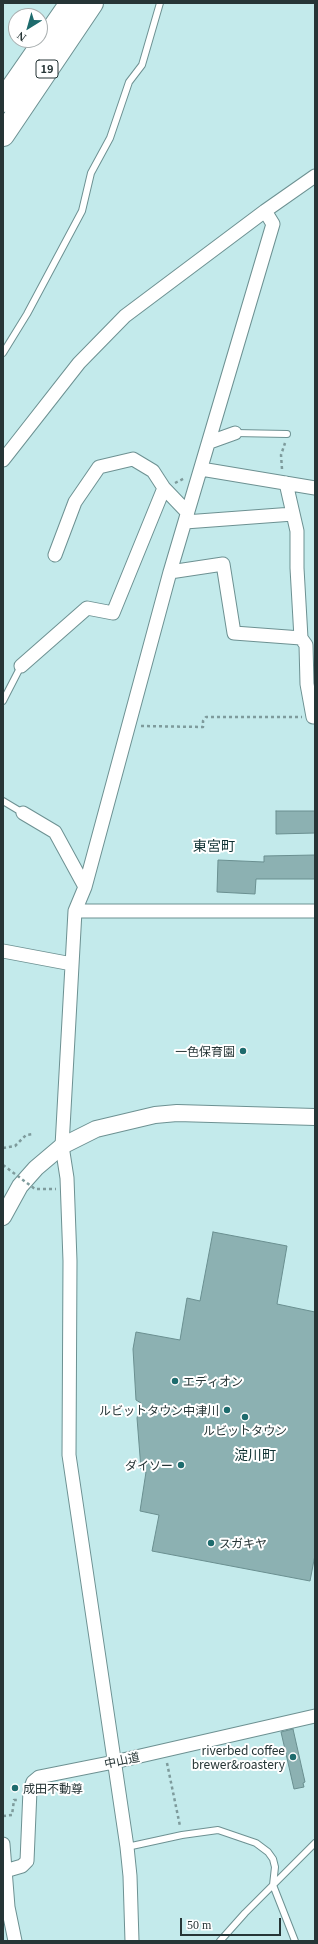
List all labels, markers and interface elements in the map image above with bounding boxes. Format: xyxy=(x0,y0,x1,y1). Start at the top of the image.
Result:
north arrow xyxy=(8,8,48,48)
text: N xyxy=(15,30,28,44)
road number: 19 xyxy=(36,60,58,78)
district label: 東宮町 xyxy=(193,838,235,854)
place label: 一色保育園 xyxy=(175,1044,235,1058)
marker: 一色保育園 xyxy=(238,1046,248,1056)
place label: エディオン xyxy=(183,1374,243,1388)
marker: エディオン xyxy=(170,1376,180,1386)
place label: ルビットタウン中津川 xyxy=(99,1403,219,1417)
marker: ルビットタウン中津川 xyxy=(222,1405,232,1415)
marker: ルビットタウン xyxy=(240,1412,250,1422)
place label: ルビットタウン xyxy=(203,1423,287,1437)
district label: 淀川町 xyxy=(234,1447,276,1463)
place label: ダイソー xyxy=(125,1458,173,1472)
marker: ダイソー xyxy=(176,1460,186,1470)
place label: スガキヤ xyxy=(219,1536,267,1550)
marker: スガキヤ xyxy=(206,1538,216,1548)
place label: riverbed coffee brewer&roastery xyxy=(192,1743,285,1771)
street label: 中山道 xyxy=(103,1749,141,1771)
marker: riverbed coffee brewer&roastery xyxy=(288,1752,298,1762)
place label: 成田不動尊 xyxy=(23,1781,83,1795)
marker: 成田不動尊 xyxy=(10,1783,20,1793)
scale bar xyxy=(182,1910,283,1936)
text: 50 m xyxy=(187,1918,211,1932)

